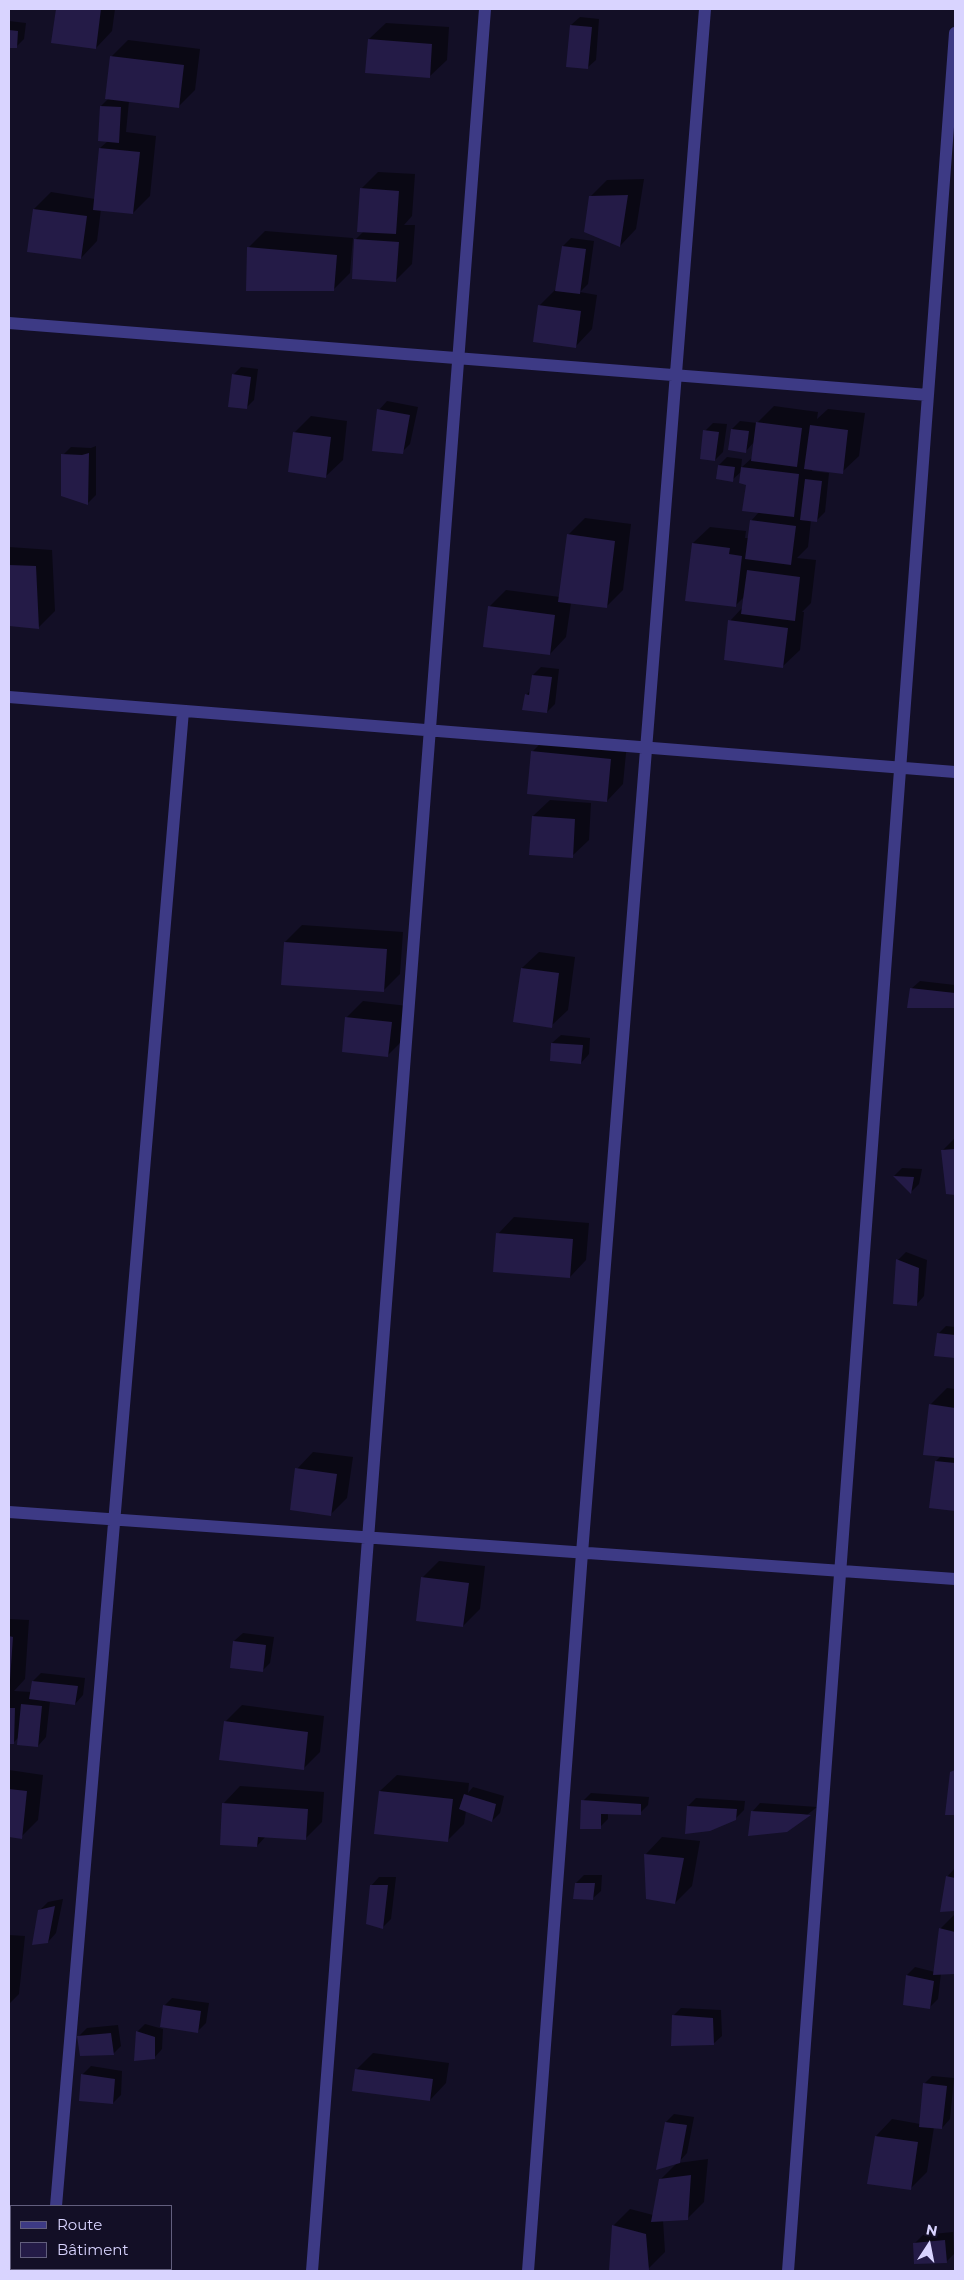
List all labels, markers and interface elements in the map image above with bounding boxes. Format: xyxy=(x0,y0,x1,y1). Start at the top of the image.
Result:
legend xyxy=(10,2205,172,2270)
text: Route xyxy=(57,2215,102,2234)
north arrow xyxy=(904,2220,954,2270)
text: N xyxy=(925,2220,939,2240)
text: Bâtiment xyxy=(57,2240,129,2259)

